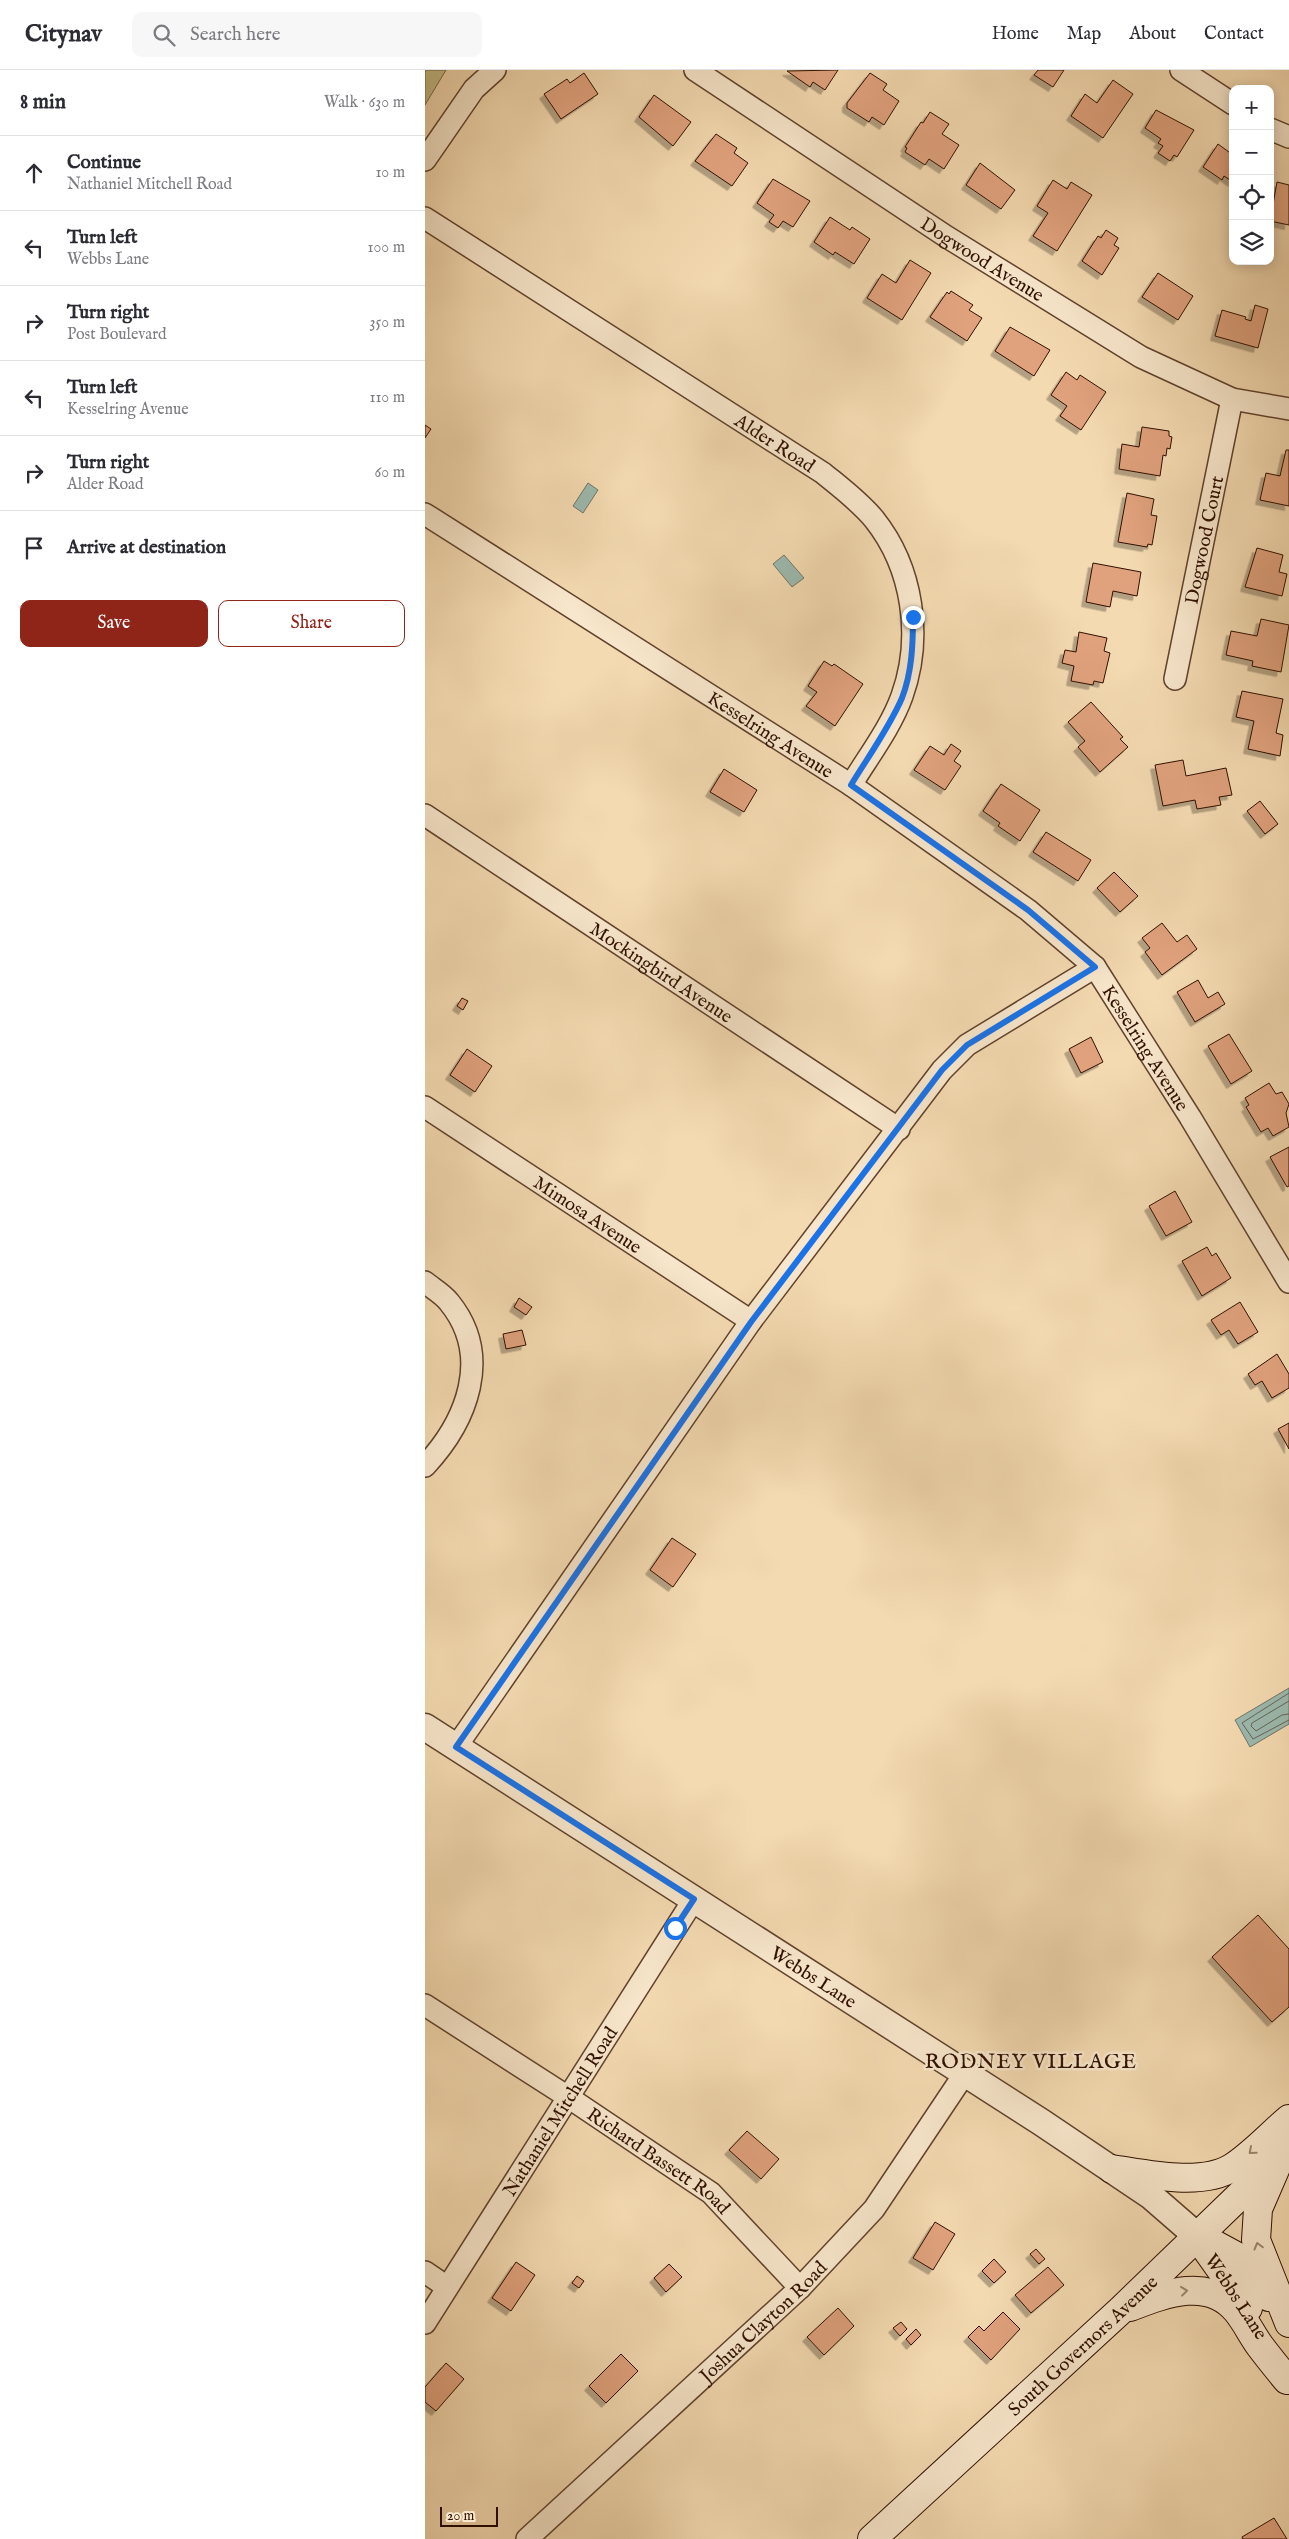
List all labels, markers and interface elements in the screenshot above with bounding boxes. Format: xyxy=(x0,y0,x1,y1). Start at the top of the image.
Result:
search box xyxy=(132,12,482,57)
text: Citynav xyxy=(25,19,102,50)
icon: search xyxy=(150,21,178,49)
text: Search here xyxy=(190,23,281,47)
text: Home xyxy=(992,23,1039,46)
text: Map xyxy=(1067,23,1101,46)
text: About xyxy=(1129,23,1176,46)
text: Contact xyxy=(1204,23,1264,46)
map controls xyxy=(1229,85,1274,265)
button: + xyxy=(1229,85,1274,130)
text: 8 min xyxy=(20,89,66,116)
text: Walk · 630 m xyxy=(324,93,405,113)
button: − xyxy=(1229,130,1274,175)
text: Continue xyxy=(67,151,141,175)
icon: ahead xyxy=(20,159,48,187)
text: 10 m xyxy=(375,163,405,183)
text: Nathaniel Mitchell Road xyxy=(67,175,232,195)
button: locate xyxy=(1229,175,1274,220)
street label: Dogwood Avenue xyxy=(915,213,1048,308)
button: layers xyxy=(1229,220,1274,265)
text: Turn left xyxy=(67,226,138,250)
icon: left xyxy=(20,234,48,262)
text: 100 m xyxy=(368,238,405,258)
text: Webbs Lane xyxy=(67,250,149,270)
text: Turn right xyxy=(67,301,149,325)
icon: right xyxy=(20,309,48,337)
text: 350 m xyxy=(370,313,405,333)
text: Post Boulevard xyxy=(67,325,167,345)
text: Turn left xyxy=(67,376,138,400)
icon: left xyxy=(20,384,48,412)
text: 110 m xyxy=(369,388,405,408)
text: Kesselring Avenue xyxy=(67,400,189,420)
street label: Alder Road xyxy=(729,409,820,479)
text: Turn right xyxy=(67,451,149,475)
icon: right xyxy=(20,459,48,487)
text: 60 m xyxy=(375,463,405,483)
street label: Dogwood Court xyxy=(1181,473,1230,607)
text: Alder Road xyxy=(67,475,144,495)
icon: arrive xyxy=(20,534,48,562)
text: Arrive at destination xyxy=(67,536,226,560)
button: Save xyxy=(20,600,208,647)
button: Share xyxy=(218,600,405,647)
route end xyxy=(902,606,925,629)
street label: Kesselring Avenue xyxy=(702,687,838,785)
street label: Mockingbird Avenue xyxy=(585,918,737,1030)
street label: Kesselring Avenue xyxy=(1096,981,1193,1116)
street label: Mimosa Avenue xyxy=(528,1171,646,1260)
route start xyxy=(664,1917,687,1940)
street label: Webbs Lane xyxy=(765,1942,861,2015)
street label: Nathaniel Mitchell Road xyxy=(498,2022,624,2201)
district label: RODNEY VILLAGE xyxy=(925,2049,1137,2076)
street label: Richard Bassett Road xyxy=(582,2103,735,2221)
one-way arrow xyxy=(1249,2145,1258,2154)
one-way arrow xyxy=(1254,2242,1264,2250)
street label: Webbs Lane xyxy=(1199,2250,1272,2345)
street label: Joshua Clayton Road xyxy=(694,2256,834,2390)
street label: South Governors Avenue xyxy=(1004,2271,1164,2422)
one-way arrow xyxy=(1181,2286,1189,2297)
scale bar xyxy=(440,2504,497,2527)
text: 20 m xyxy=(447,2507,474,2525)

